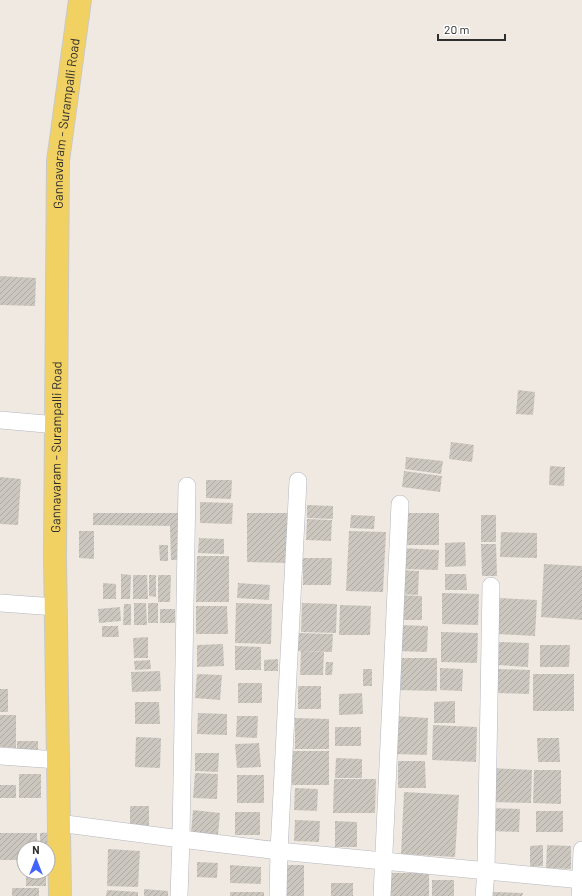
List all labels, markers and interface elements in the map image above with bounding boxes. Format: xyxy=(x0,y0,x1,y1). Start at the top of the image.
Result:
scale bar xyxy=(438,16,505,42)
text: 20 m xyxy=(444,22,470,36)
street label: Gannavaram - Surampalli Road xyxy=(50,37,83,209)
street label: Gannavaram - Surampalli Road xyxy=(47,361,64,533)
north arrow xyxy=(16,840,56,880)
text: N xyxy=(32,843,40,856)

